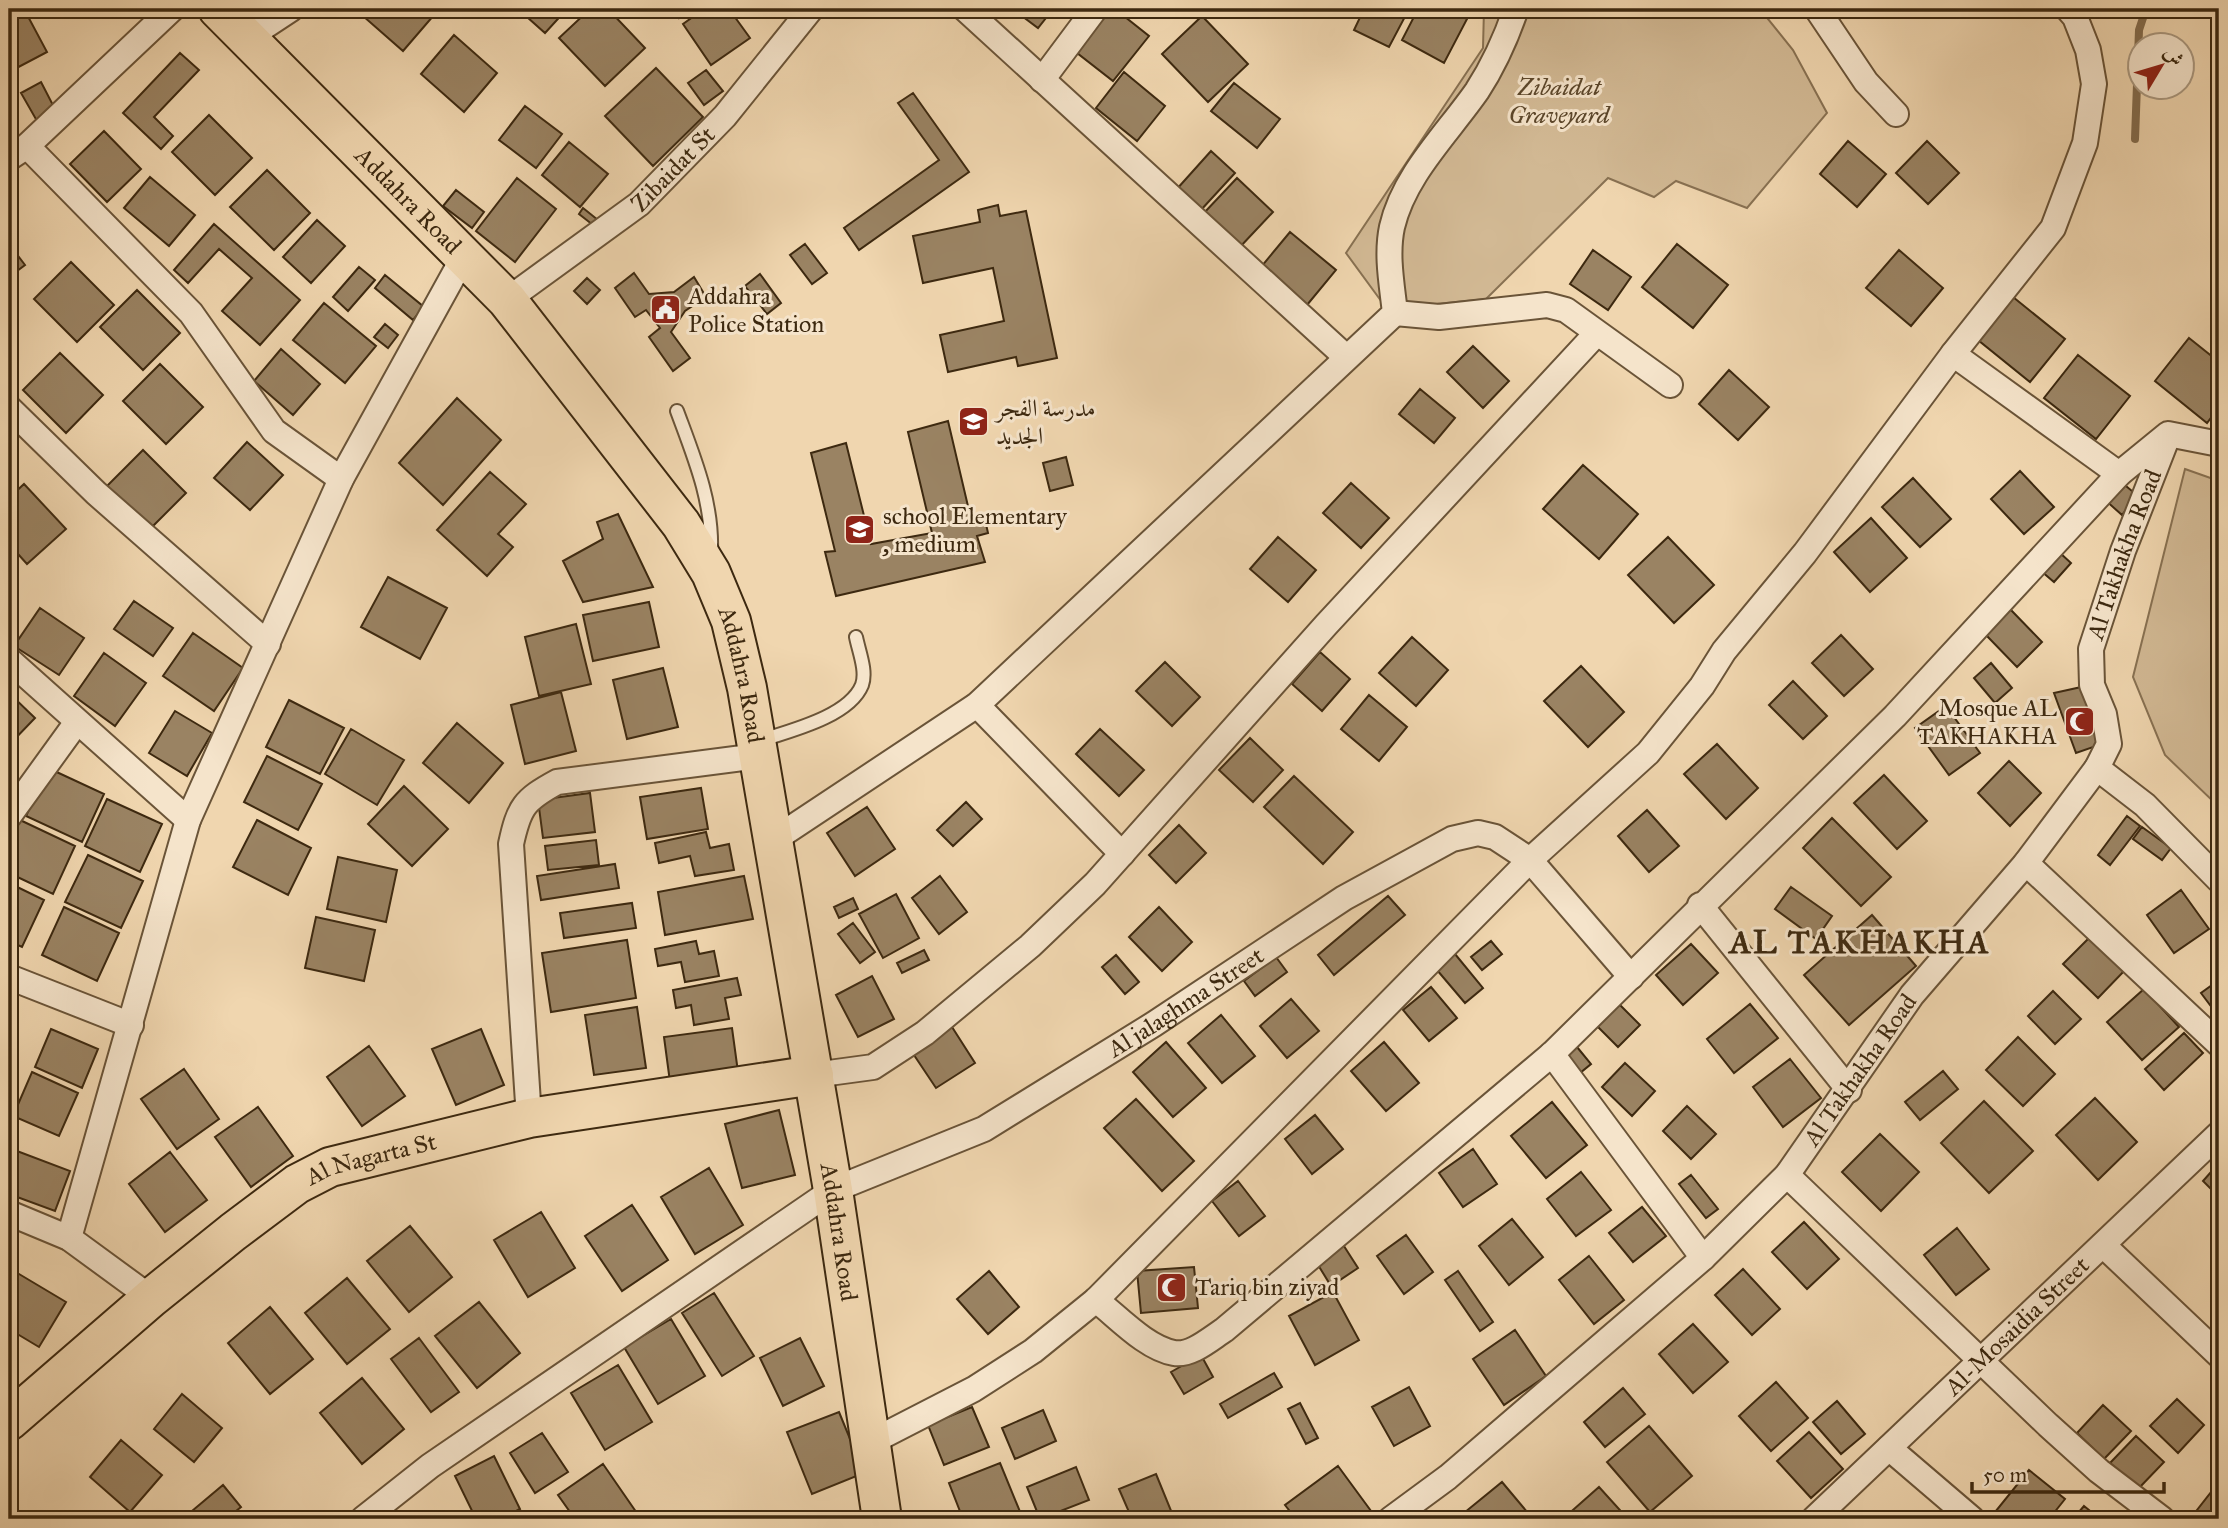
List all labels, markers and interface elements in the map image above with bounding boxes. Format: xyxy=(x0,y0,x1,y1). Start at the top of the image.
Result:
north arrow xyxy=(2126,32,2196,102)
text: ش xyxy=(2159,41,2189,70)
park label: Zibaidat Graveyard xyxy=(1508,72,1611,130)
street label: Zibaidat St xyxy=(625,120,722,218)
street label: Addahra Road xyxy=(348,140,468,260)
place label: Addahra Police Station xyxy=(687,281,824,339)
public building icon: Addahra Police Station xyxy=(648,293,682,327)
place label: مدرسة الفجر الجديد xyxy=(993,393,1095,451)
school or university icon: مدرسة الفجر الجديد xyxy=(956,405,990,439)
street label: Al Takhakha Road xyxy=(2080,465,2168,644)
place label: school Elementary , medium xyxy=(882,501,1067,559)
school or university icon: school Elementary , medium xyxy=(843,513,877,547)
street label: Addahra Road xyxy=(711,601,771,745)
place label: Mosque AL TAKHAKHA xyxy=(1917,693,2057,751)
mosque icon: Mosque AL TAKHAKHA xyxy=(2063,705,2097,739)
district label: AL TAKHAKHA xyxy=(1728,923,1990,962)
street label: Al jalaghma Street xyxy=(1101,940,1270,1064)
street label: Al Takhakha Road xyxy=(1796,988,1923,1153)
street label: Al Nagarta St xyxy=(300,1126,440,1192)
street label: Addahra Road xyxy=(813,1160,864,1303)
street label: Al-Mosaidia Street xyxy=(1938,1250,2096,1403)
mosque icon: Tariq bin ziyad xyxy=(1155,1270,1189,1304)
place label: Tariq bin ziyad xyxy=(1195,1272,1339,1302)
scale bar xyxy=(1972,1451,2165,1495)
text: 50 m xyxy=(1983,1462,2028,1488)

